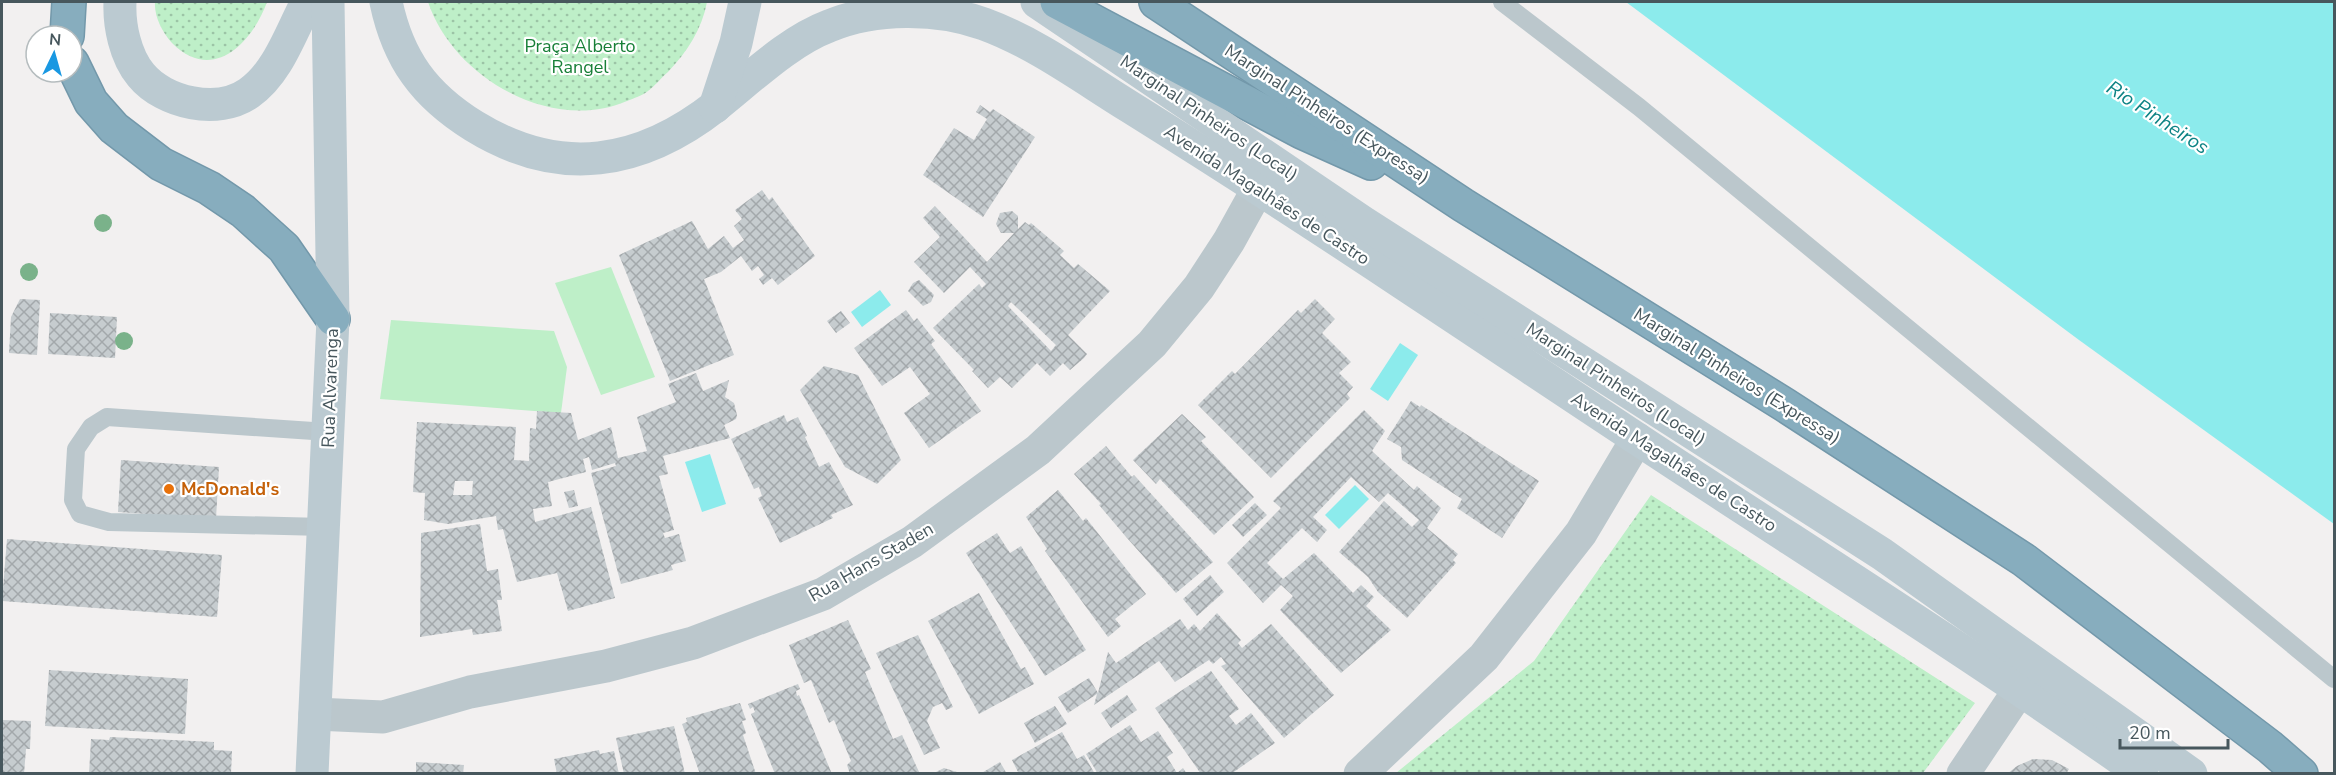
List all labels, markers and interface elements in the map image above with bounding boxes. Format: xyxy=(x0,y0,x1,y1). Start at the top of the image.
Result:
north arrow xyxy=(24,24,84,84)
text: N xyxy=(48,29,62,52)
park label: Praça Alberto Rangel xyxy=(524,34,636,79)
street label: Marginal Pinheiros (Expressa) xyxy=(1220,39,1434,189)
street label: Marginal Pinheiros (Local) xyxy=(1115,49,1303,187)
water label: Rio Pinheiros xyxy=(2101,74,2214,161)
street label: Avenida Magalhães de Castro xyxy=(1160,119,1374,271)
street label: Marginal Pinheiros (Expressa) xyxy=(1629,302,1845,450)
street label: Marginal Pinheiros (Local) xyxy=(1521,317,1711,451)
street label: Rua Alvarenga xyxy=(316,328,344,448)
street label: Avenida Magalhães de Castro xyxy=(1567,386,1781,538)
place label: McDonald's xyxy=(181,477,279,501)
marker: McDonald's xyxy=(162,482,176,496)
street label: Rua Hans Staden xyxy=(804,517,938,607)
scale bar xyxy=(2120,712,2228,750)
text: 20 m xyxy=(2129,721,2171,745)

